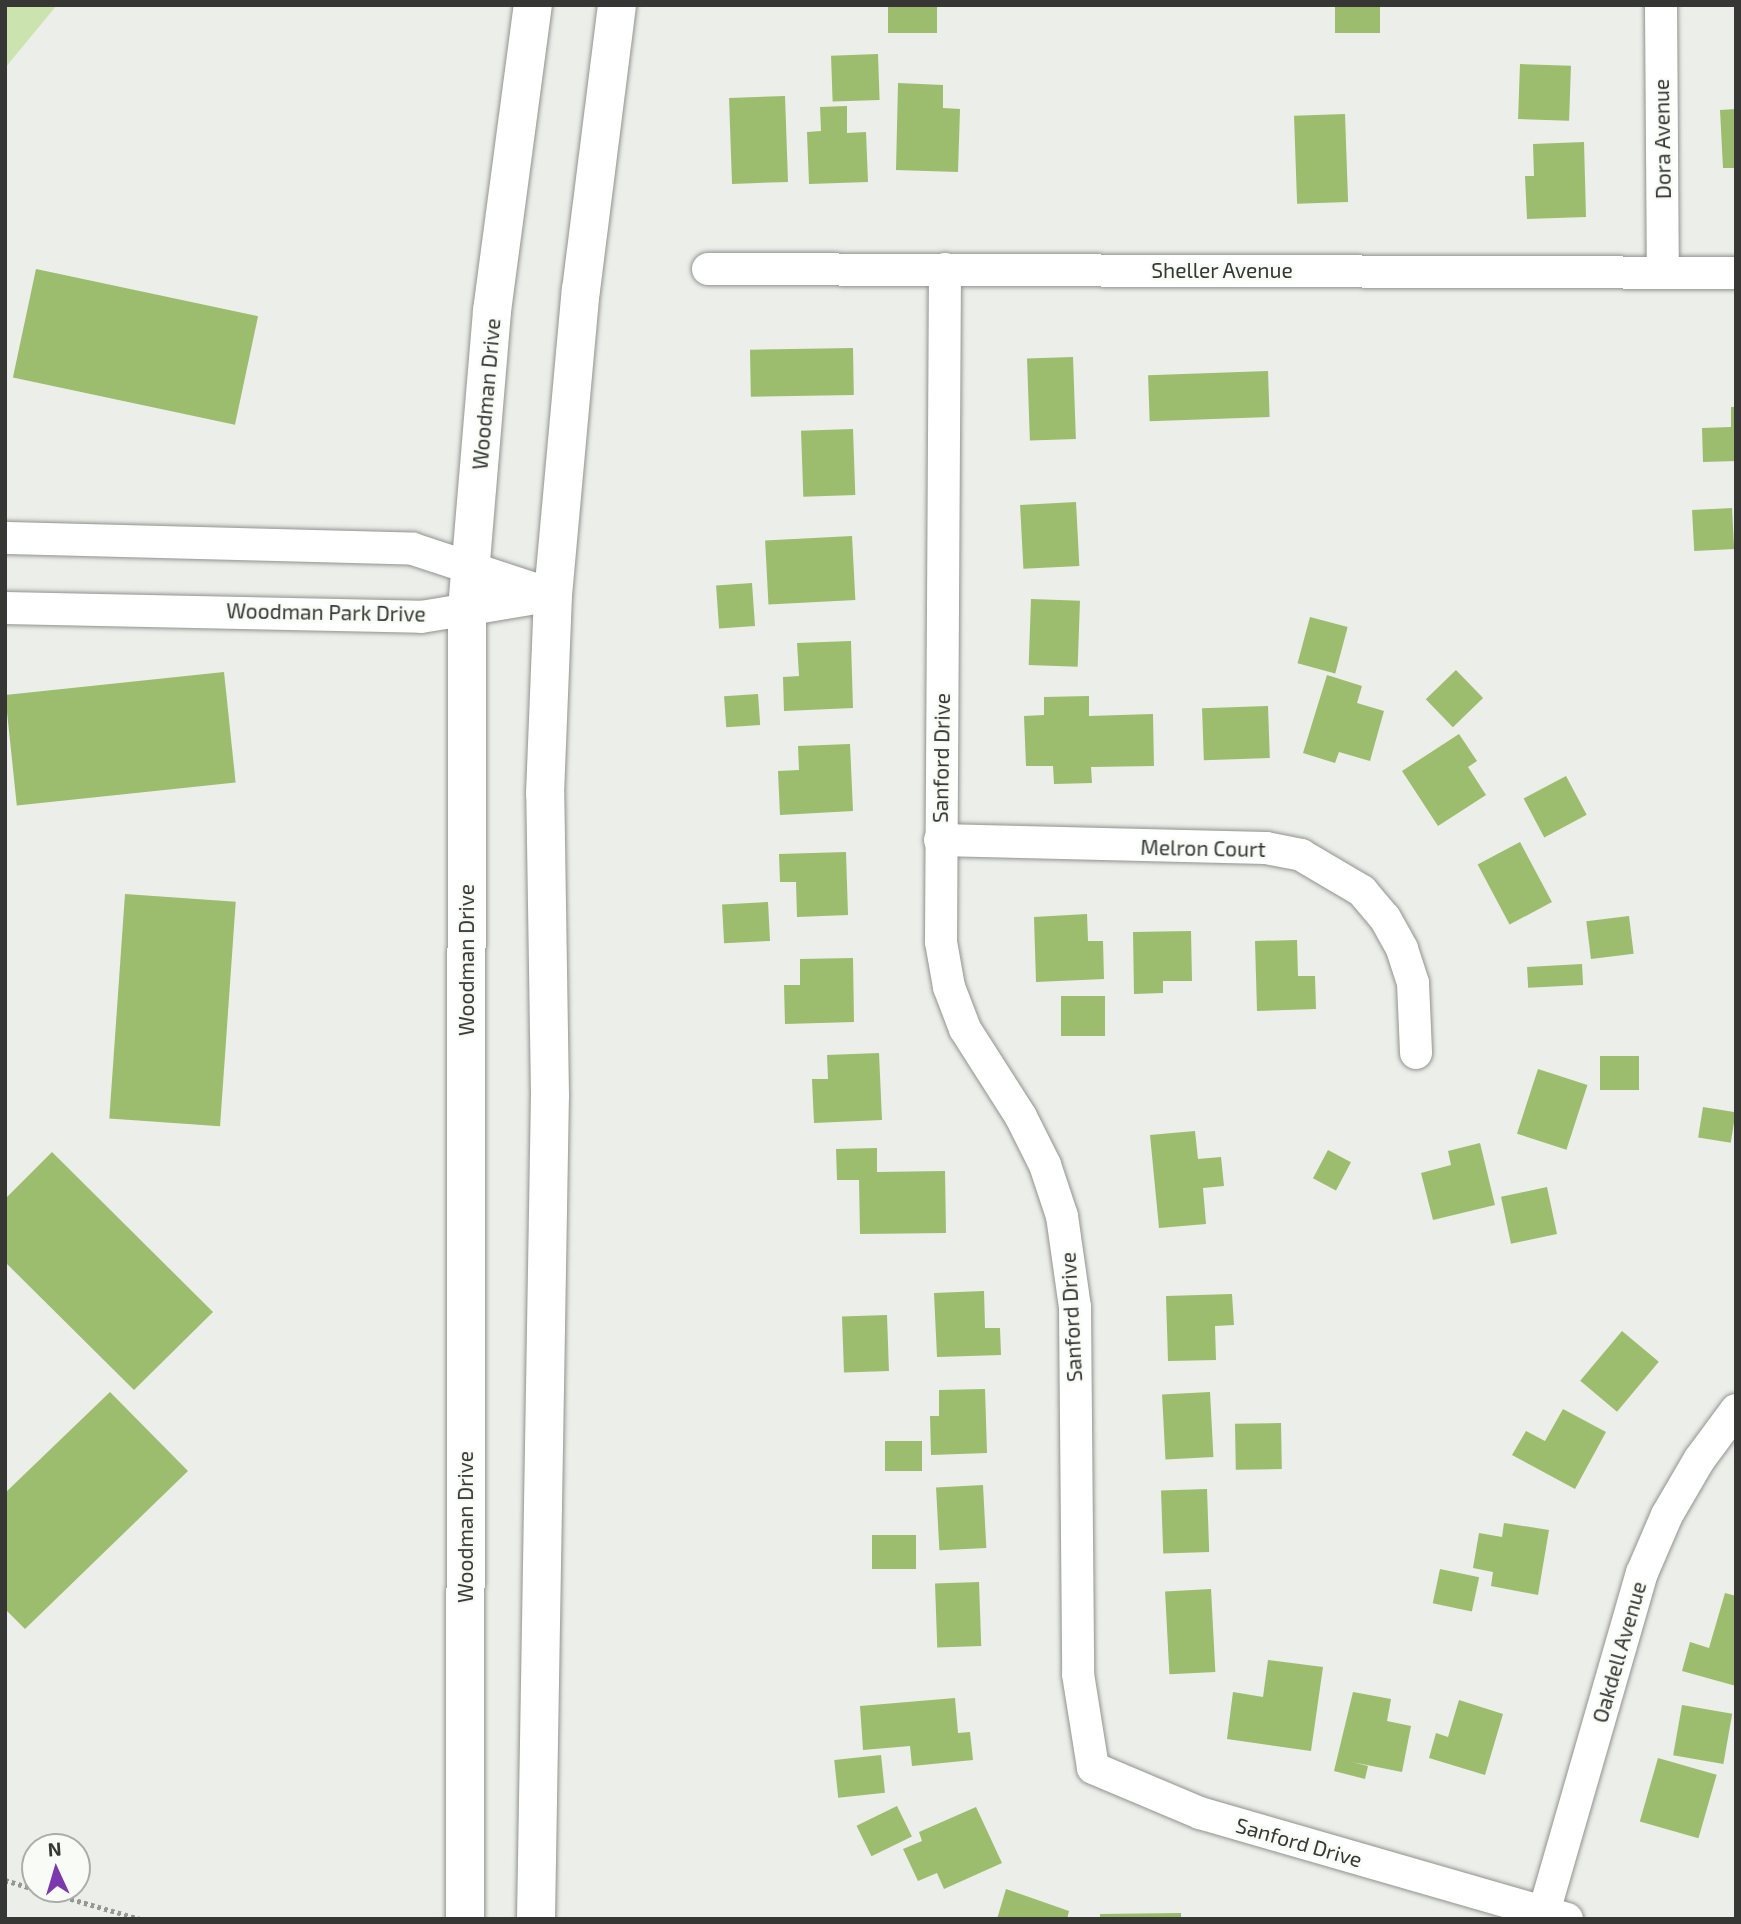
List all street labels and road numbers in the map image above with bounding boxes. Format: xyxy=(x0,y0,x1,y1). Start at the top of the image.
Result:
street label: Dora Avenue xyxy=(1648,78,1676,200)
street label: Sheller Avenue xyxy=(1151,257,1293,283)
street label: Woodman Drive xyxy=(467,317,505,471)
street label: Woodman Park Drive xyxy=(226,598,426,626)
street label: Sanford Drive xyxy=(927,693,955,823)
street label: Melron Court xyxy=(1140,834,1266,862)
street label: Woodman Drive xyxy=(453,884,479,1036)
street label: Sanford Drive xyxy=(1055,1251,1087,1383)
street label: Woodman Drive xyxy=(452,1451,478,1603)
street label: Oakdell Avenue xyxy=(1587,1578,1651,1726)
street label: Sanford Drive xyxy=(1233,1812,1365,1872)

